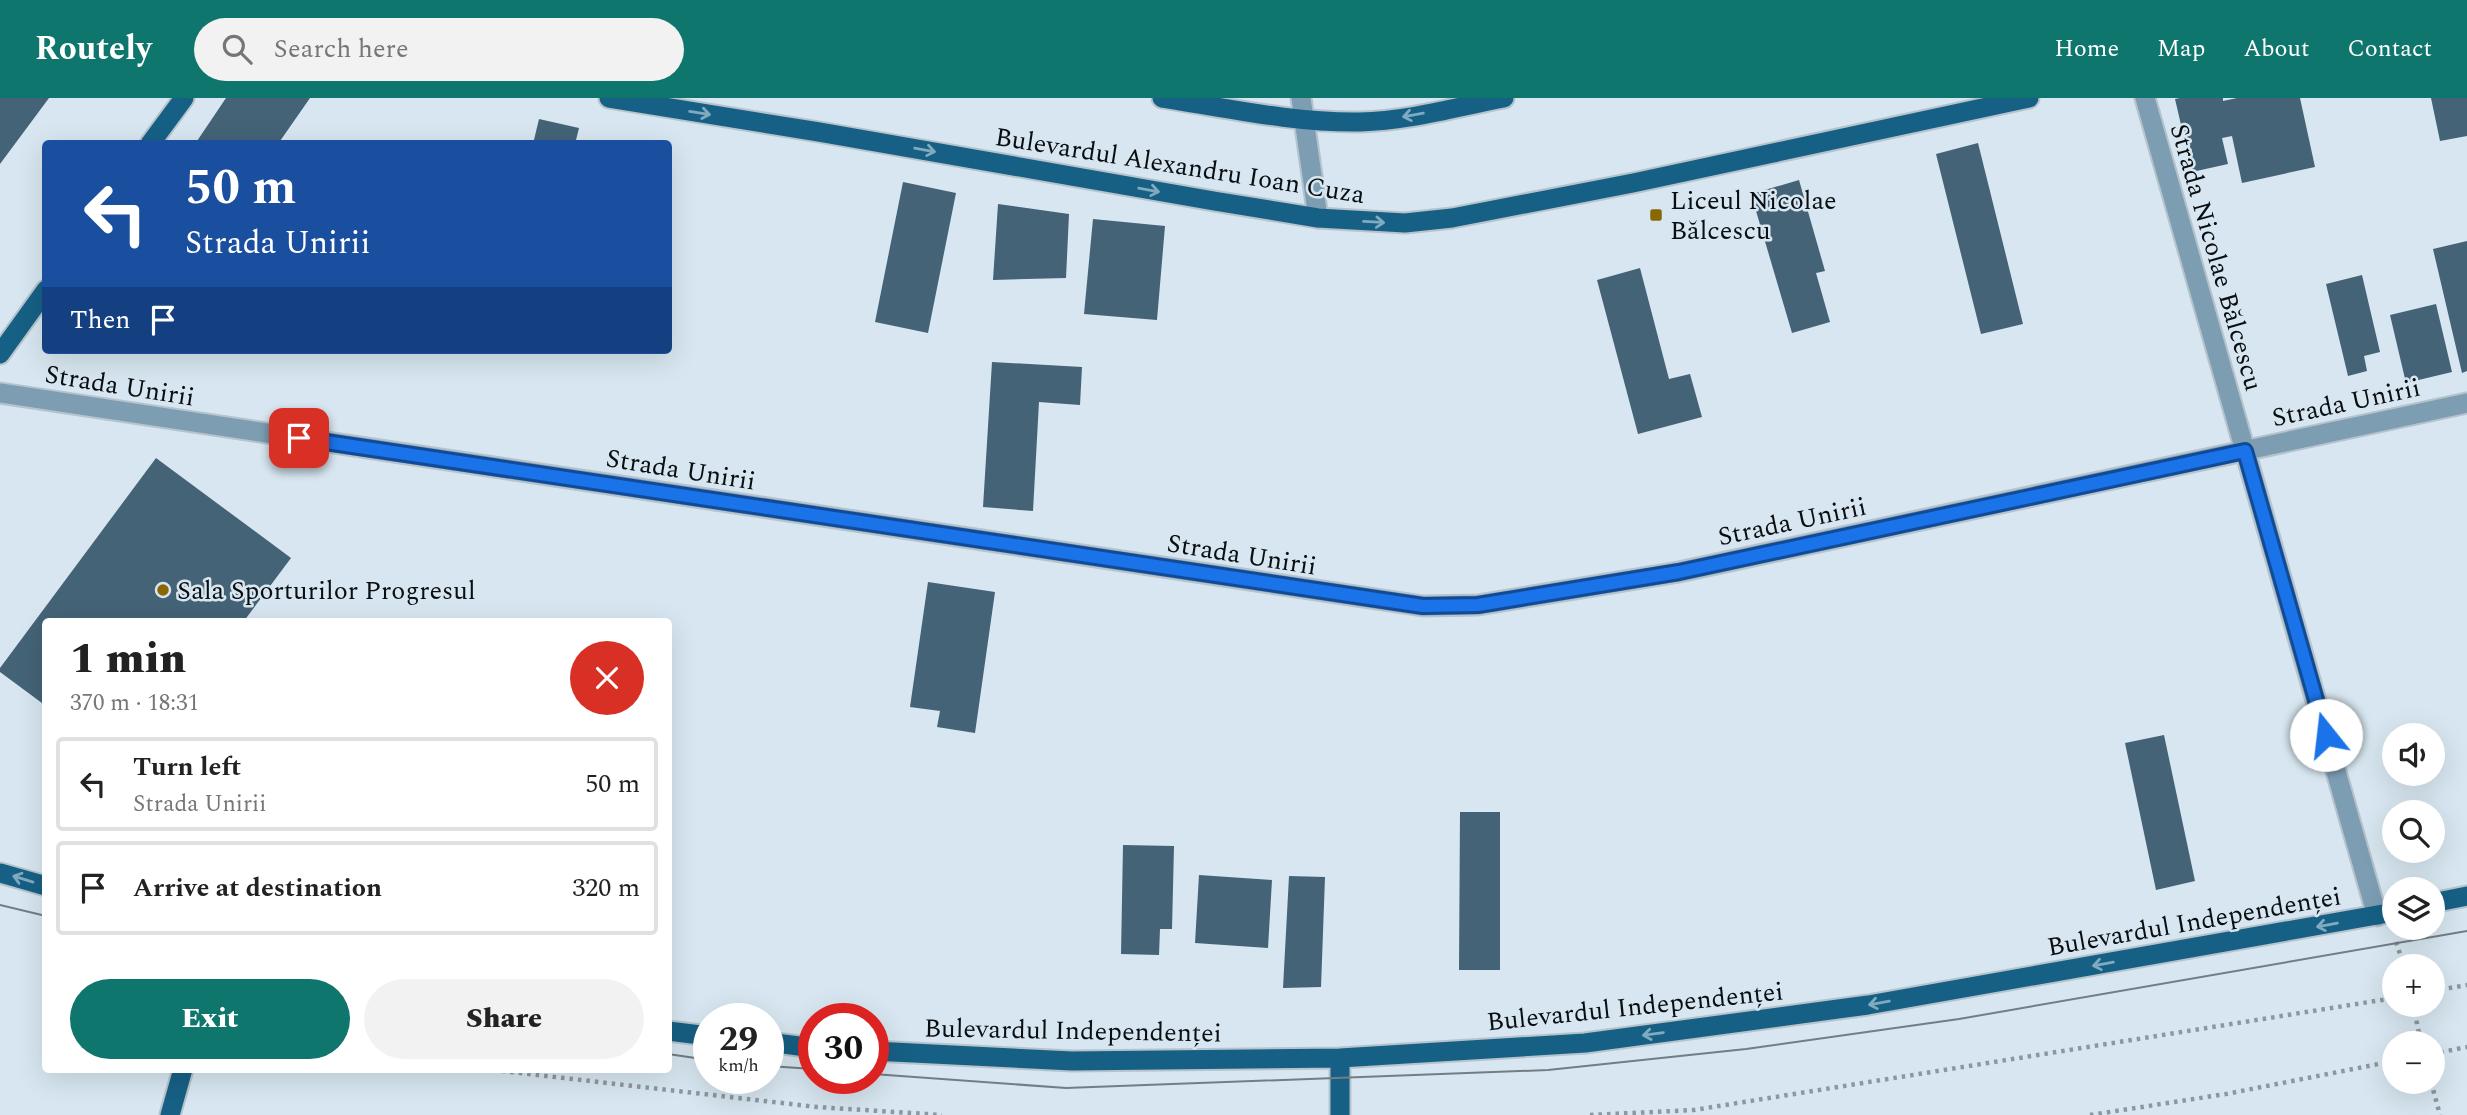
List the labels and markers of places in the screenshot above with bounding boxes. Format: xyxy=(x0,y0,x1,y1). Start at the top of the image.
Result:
place label: Liceul Nicolae Bălcescu xyxy=(1670,181,1837,251)
marker: Liceul Nicolae Bălcescu xyxy=(1648,207,1664,223)
pin xyxy=(269,408,329,468)
place label: Sala Sporturilor Progresul xyxy=(177,571,476,611)
marker: Sala Sporturilor Progresul xyxy=(155,582,171,598)

